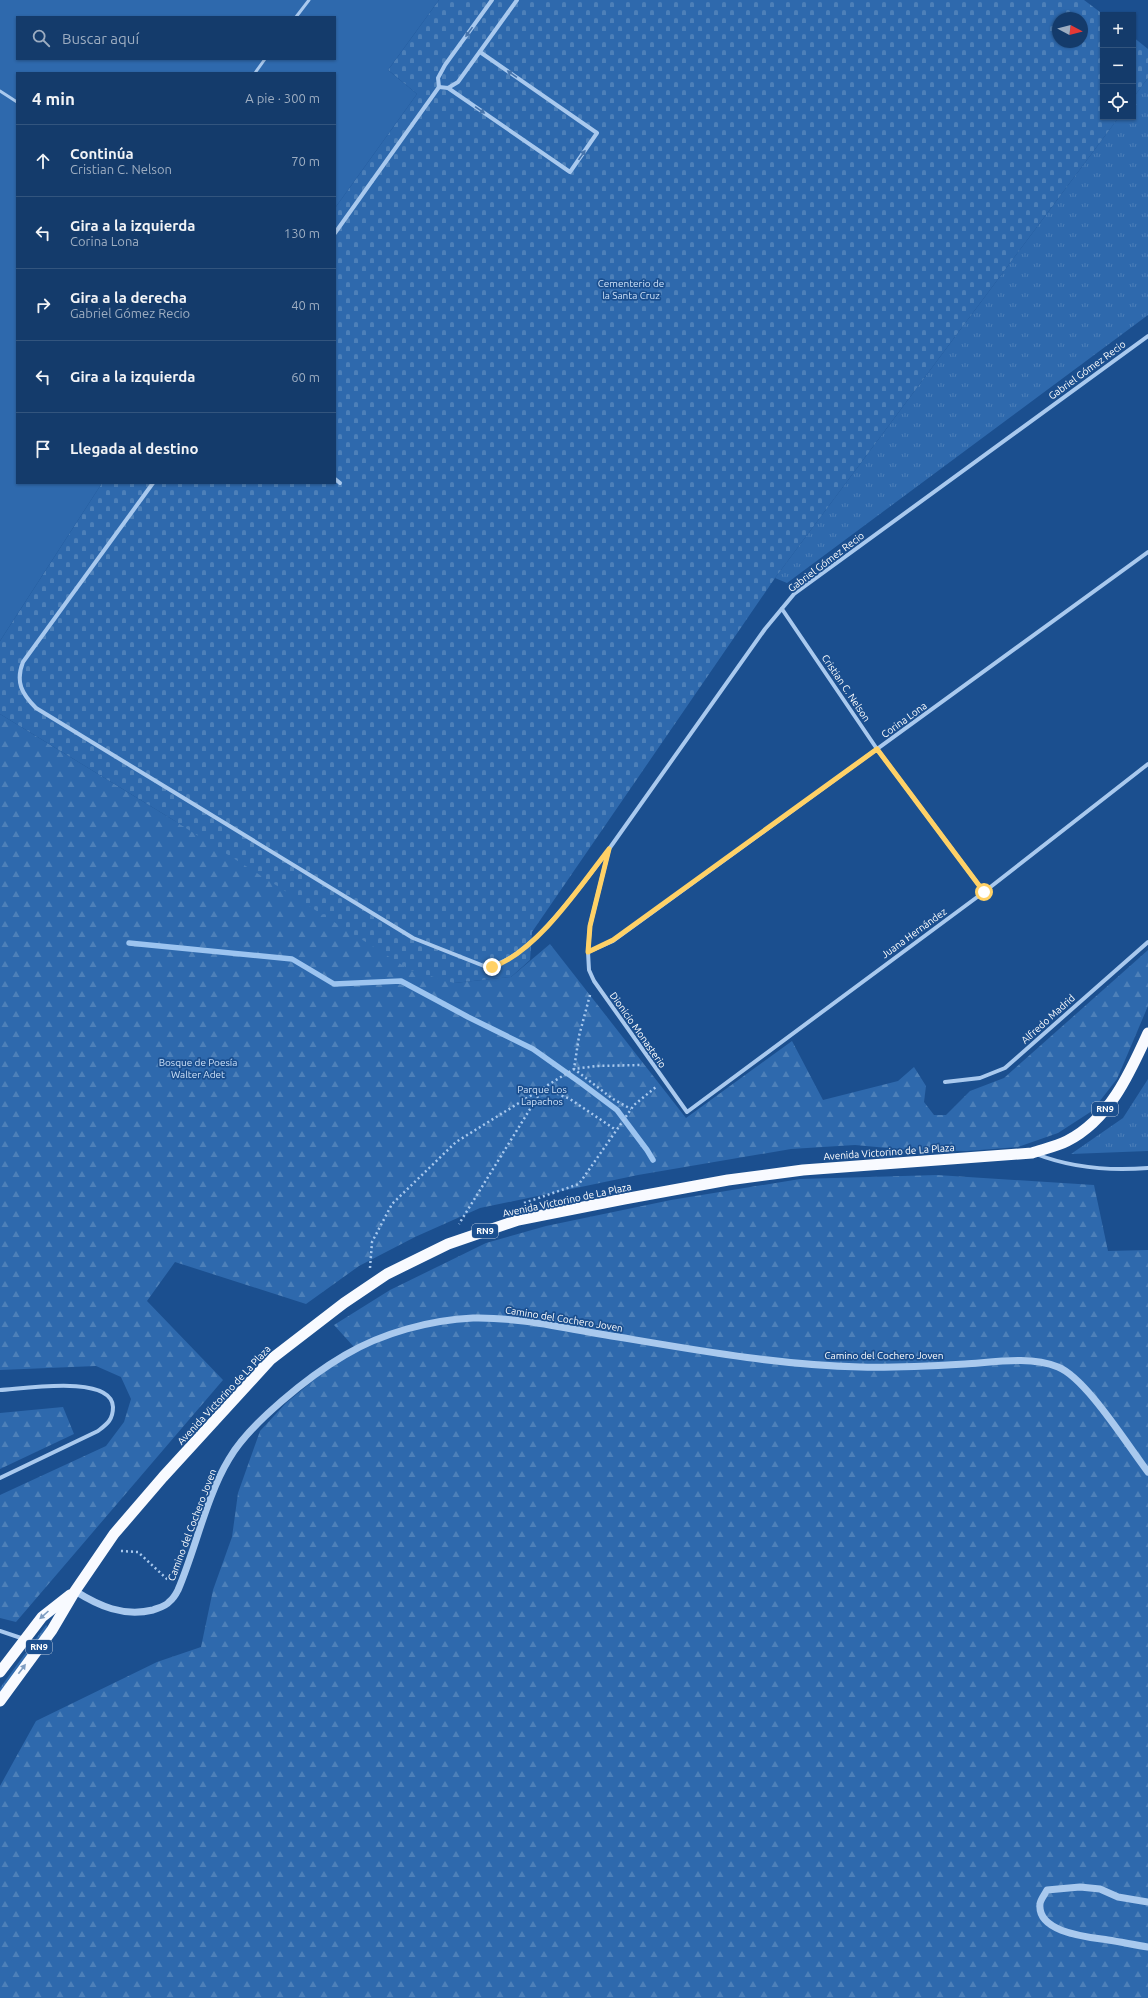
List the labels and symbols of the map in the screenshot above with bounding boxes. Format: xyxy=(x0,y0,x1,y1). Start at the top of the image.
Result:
north arrow xyxy=(1052,12,1088,48)
one-way arrow xyxy=(465,26,473,37)
one-way arrow xyxy=(506,70,517,78)
one-way arrow xyxy=(475,106,486,114)
one-way arrow xyxy=(578,149,586,160)
park label: Cementerio de la Santa Cruz xyxy=(598,278,664,301)
street label: Gabriel Gómez Recio xyxy=(1046,338,1128,402)
street label: Gabriel Gómez Recio xyxy=(786,530,866,594)
street label: Cristian C. Nelson xyxy=(819,652,873,724)
street label: Corina Lona xyxy=(879,700,929,740)
route start xyxy=(975,883,993,901)
street label: Juana Hernández xyxy=(879,905,949,960)
route end xyxy=(483,958,501,976)
street label: Dionicio Monasterio xyxy=(608,990,668,1070)
street label: Alfredo Madrid xyxy=(1019,992,1077,1046)
park label: Bosque de Poesía Walter Adet xyxy=(159,1057,237,1080)
park label: Parque Los Lapachos xyxy=(517,1084,567,1107)
road number: RN9 xyxy=(1092,1102,1118,1116)
street label: Avenida Victorino de La Plaza xyxy=(823,1142,955,1162)
street label: Avenida Victorino de La Plaza xyxy=(502,1181,632,1219)
road number: RN9 xyxy=(472,1224,498,1238)
street label: Camino del Cochero Joven xyxy=(504,1304,624,1334)
street label: Avenida Victorino de La Plaza xyxy=(175,1343,273,1447)
street label: Camino del Cochero Joven xyxy=(824,1350,944,1361)
street label: Camino del Cochero Joven xyxy=(166,1467,218,1583)
one-way arrow xyxy=(39,1611,50,1620)
road number: RN9 xyxy=(26,1640,52,1654)
one-way arrow xyxy=(18,1664,26,1675)

